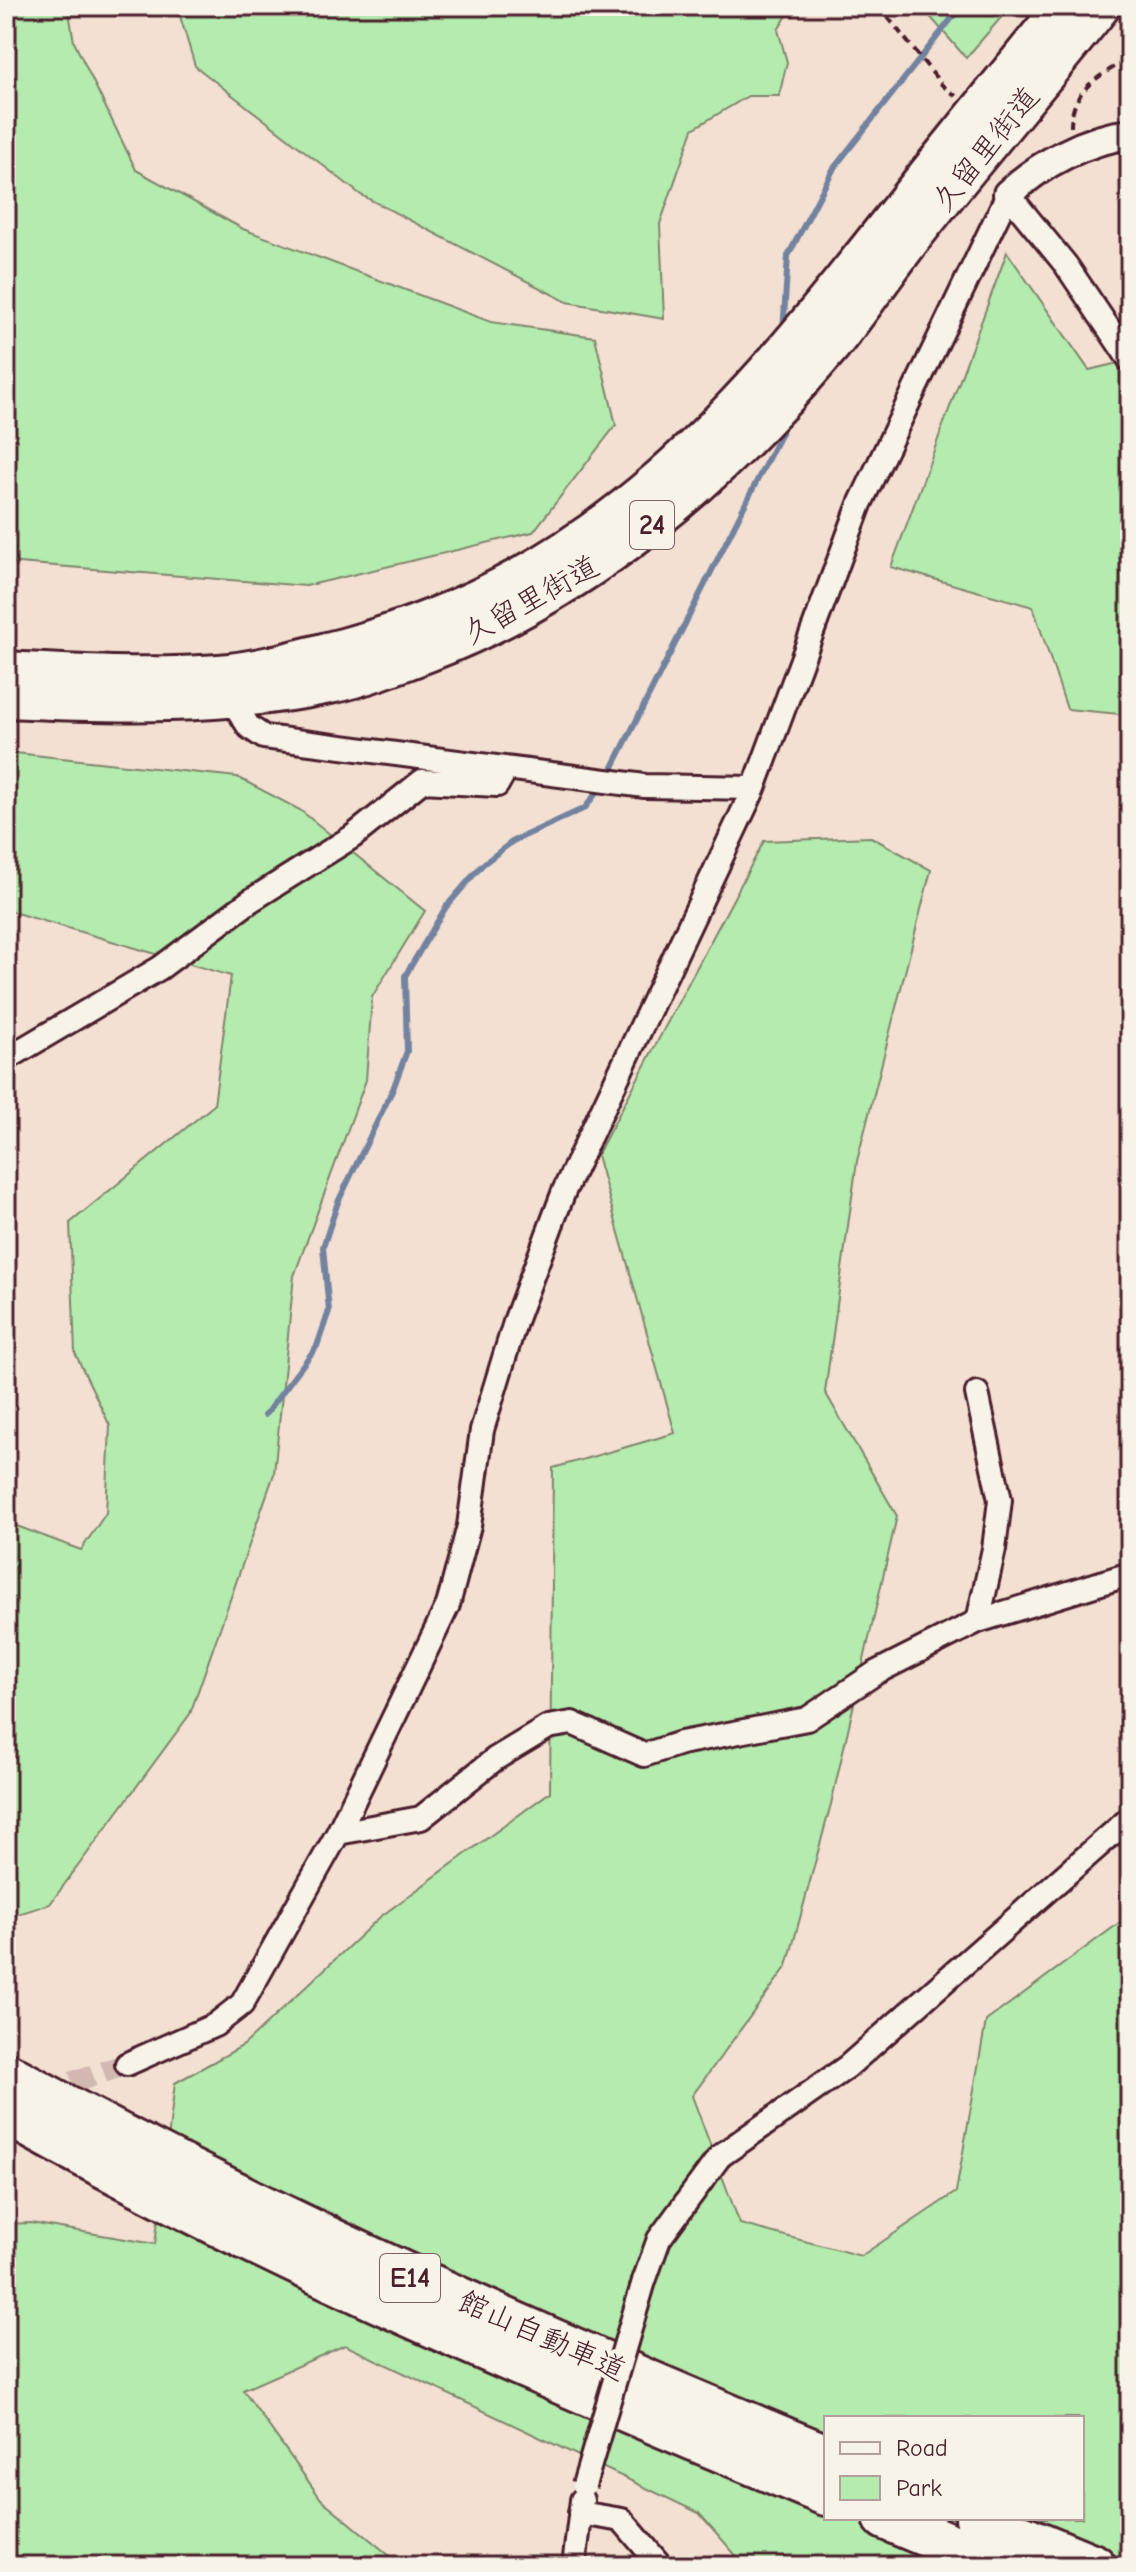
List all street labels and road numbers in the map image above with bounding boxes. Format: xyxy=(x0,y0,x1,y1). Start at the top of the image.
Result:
street label: 久留里街道 xyxy=(925,80,1047,218)
road number: 24 xyxy=(630,501,674,549)
street label: 久留里街道 xyxy=(457,548,605,652)
road number: E14 xyxy=(380,2254,440,2302)
street label: 館山自動車道 xyxy=(453,2283,631,2389)

